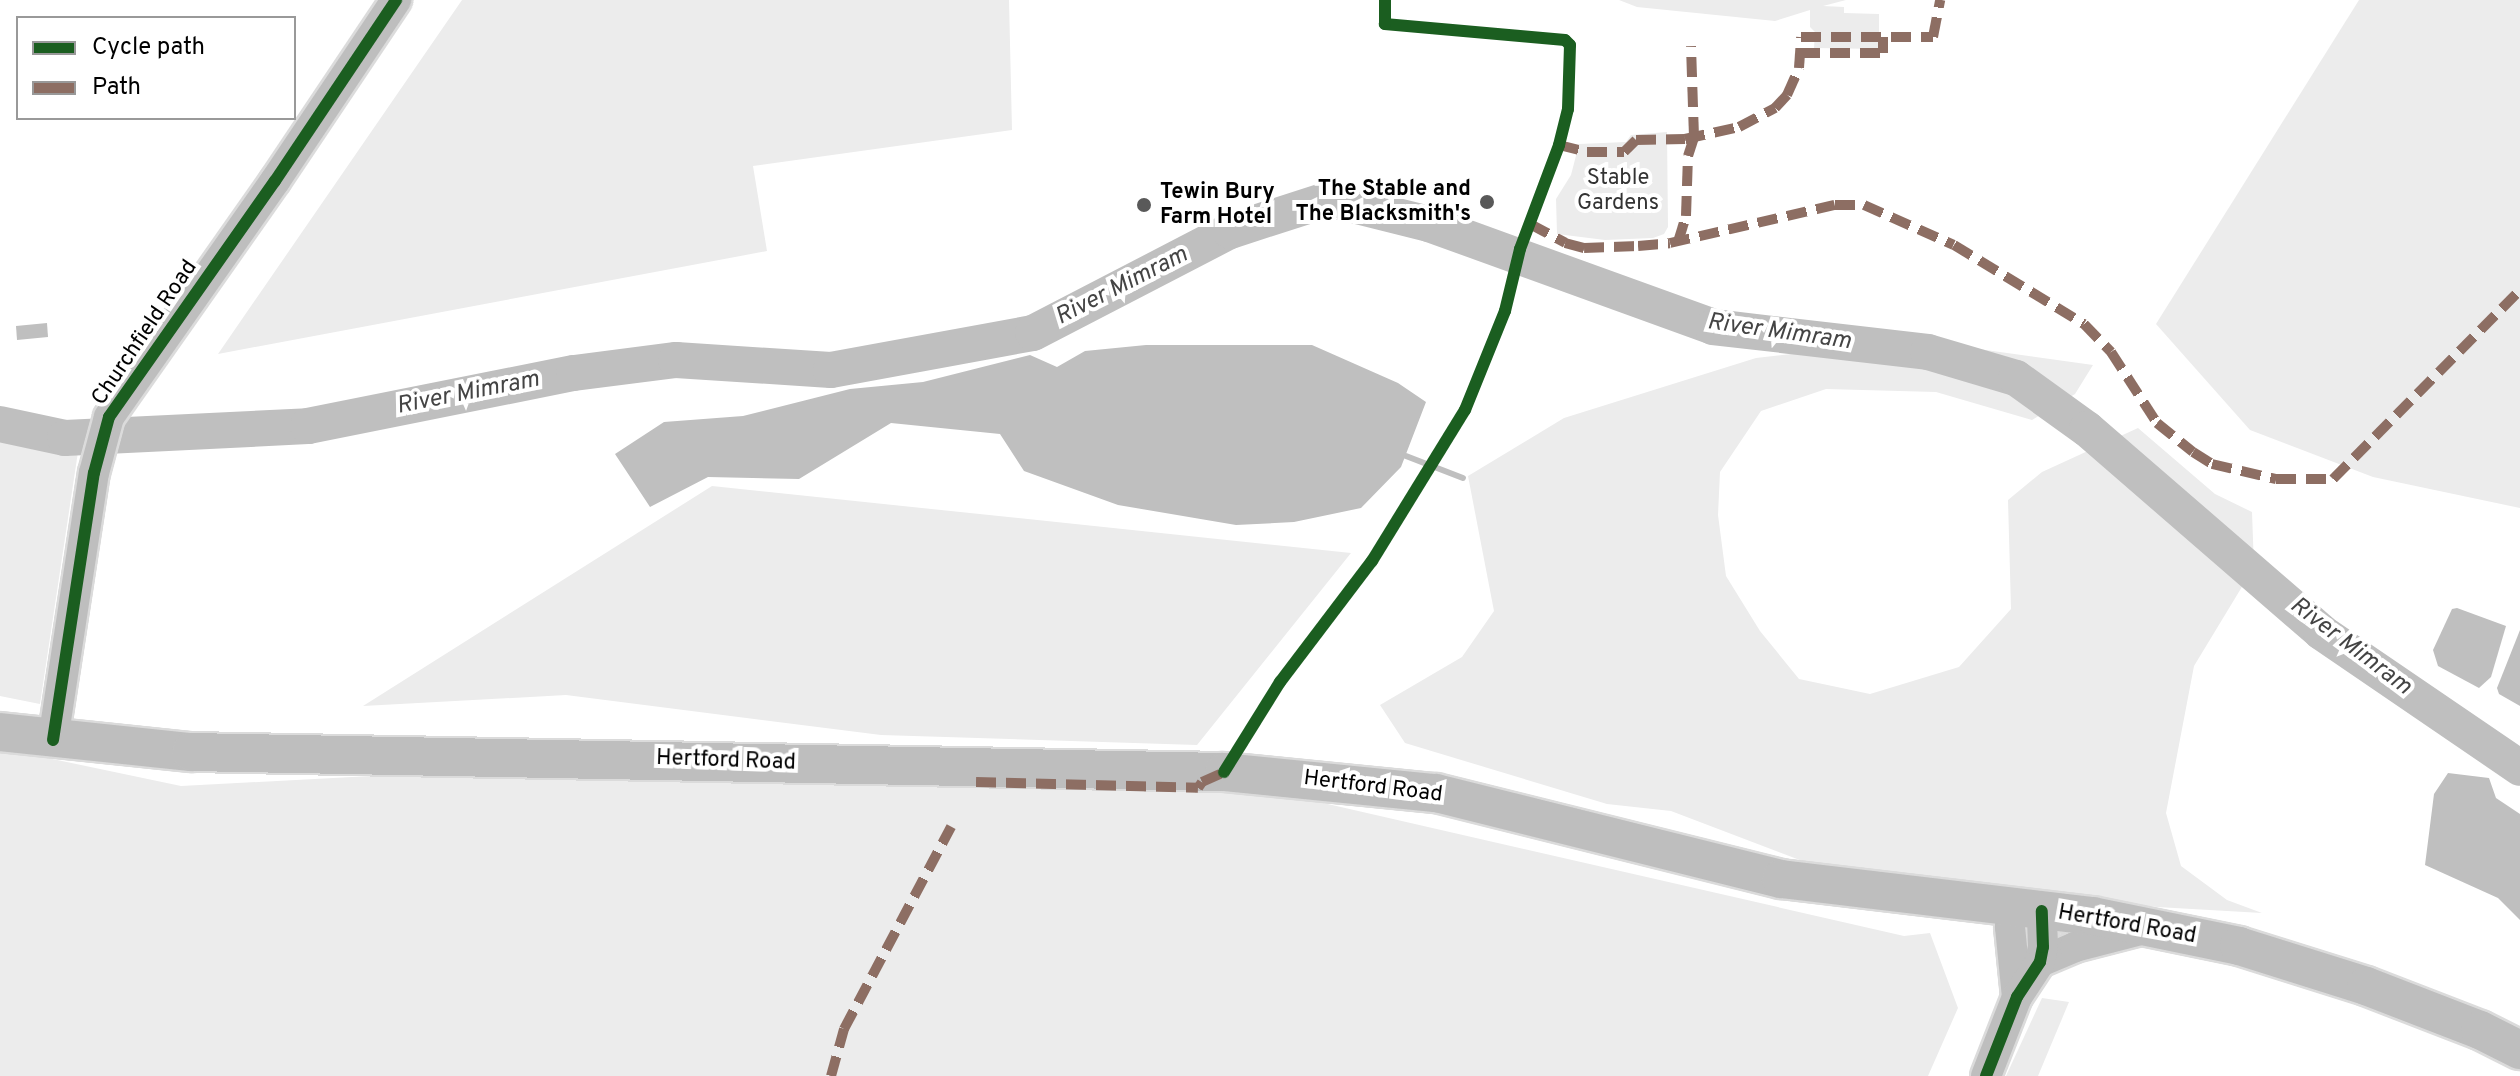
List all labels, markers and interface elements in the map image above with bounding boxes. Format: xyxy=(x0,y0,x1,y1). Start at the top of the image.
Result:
legend xyxy=(16,16,296,120)
text: Cycle path xyxy=(92,33,205,63)
text: Path xyxy=(92,73,141,103)
park label: Stable Gardens xyxy=(1577,165,1659,216)
place label: The Stable and The Blacksmith's xyxy=(1295,176,1471,228)
place label: Tewin Bury Farm Hotel xyxy=(1160,179,1275,230)
marker: The Stable and The Blacksmith's xyxy=(1478,193,1496,211)
marker: Tewin Bury Farm Hotel xyxy=(1135,196,1153,214)
water label: River Mimram xyxy=(1051,241,1193,333)
street label: Churchfield Road xyxy=(87,255,203,411)
water label: River Mimram xyxy=(1705,309,1853,357)
water label: River Mimram xyxy=(394,366,542,422)
water label: River Mimram xyxy=(2284,592,2416,702)
street label: Hertford Road xyxy=(656,745,796,777)
street label: Hertford Road xyxy=(1302,765,1444,809)
street label: Hertford Road xyxy=(2056,900,2198,950)

